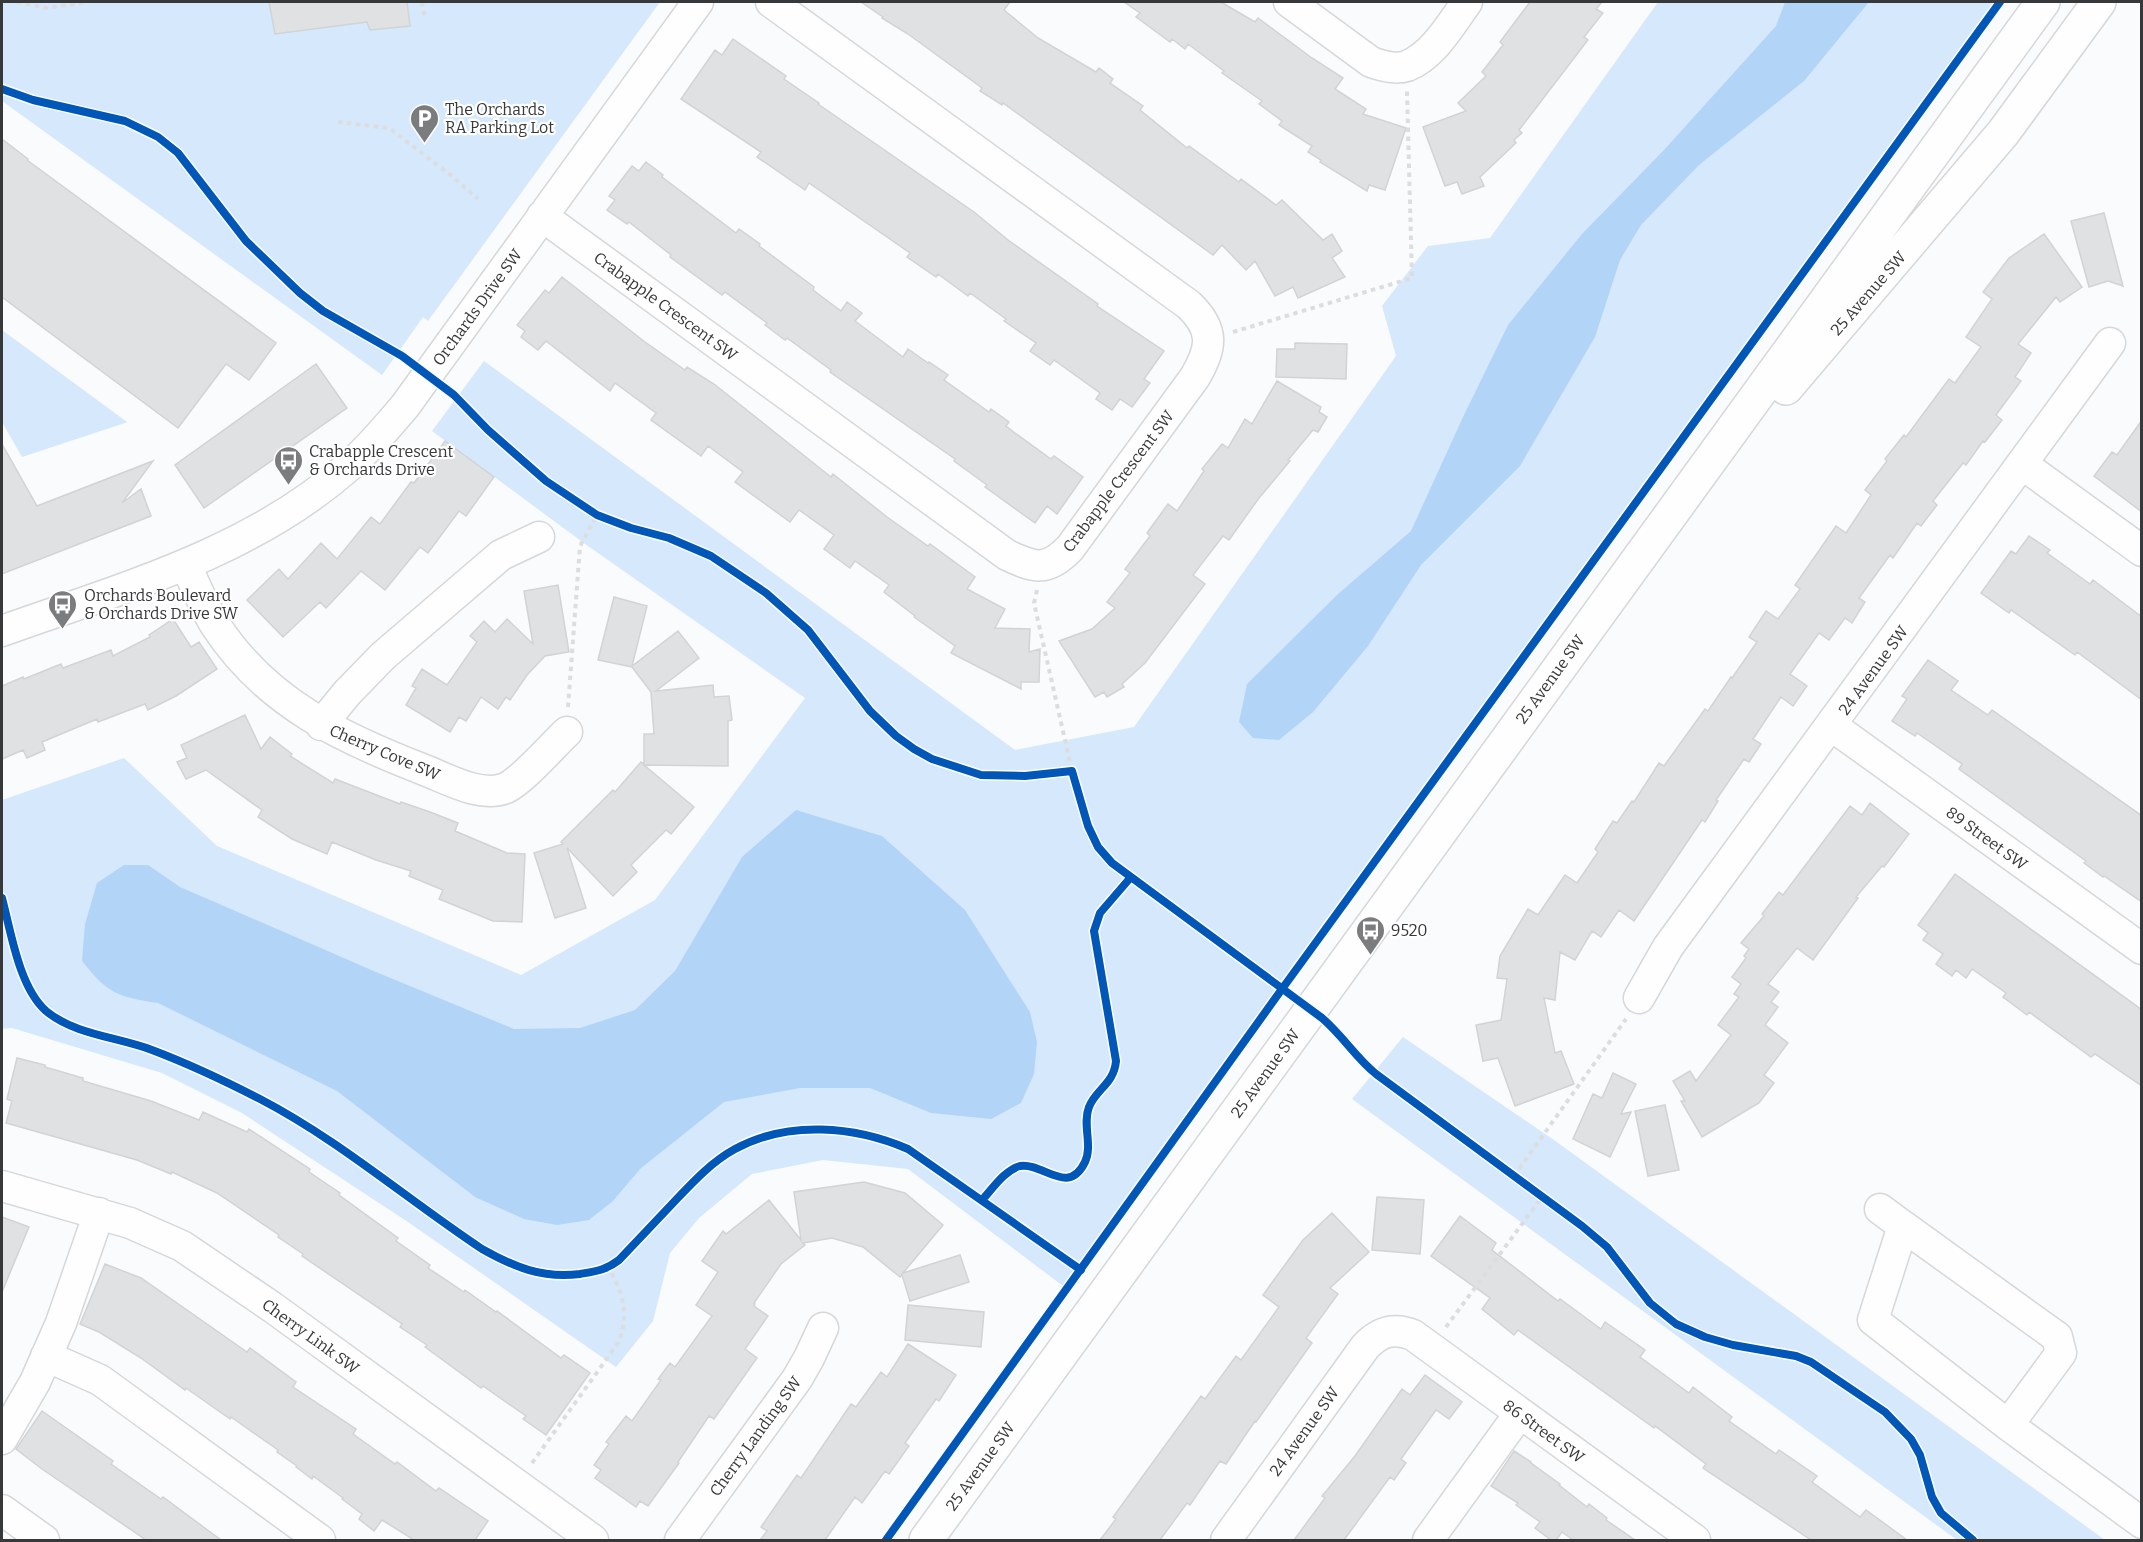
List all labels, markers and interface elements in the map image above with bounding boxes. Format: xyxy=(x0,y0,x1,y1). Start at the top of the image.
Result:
place label: The Orchards RA Parking Lot xyxy=(445,100,554,137)
parking icon: The Orchards RA Parking Lot xyxy=(408,102,440,144)
street label: Orchards Drive SW xyxy=(429,245,527,369)
street label: 25 Avenue SW xyxy=(1827,247,1910,339)
street label: Crabapple Crescent SW xyxy=(590,248,742,365)
street label: Crabapple Crescent SW xyxy=(1059,406,1178,556)
place label: Crabapple Crescent & Orchards Drive xyxy=(309,442,454,479)
bus stop icon: Crabapple Crescent & Orchards Drive xyxy=(272,444,304,486)
place label: Orchards Boulevard & Orchards Drive SW xyxy=(84,586,239,623)
bus stop icon: Orchards Boulevard & Orchards Drive SW xyxy=(47,588,79,630)
street label: 24 Avenue SW xyxy=(1835,621,1913,719)
street label: 25 Avenue SW xyxy=(1512,631,1589,727)
street label: Cherry Cove SW xyxy=(327,721,444,785)
street label: 89 Street SW xyxy=(1942,803,2031,875)
bus stop icon: 9520 xyxy=(1354,914,1386,956)
place label: 9520 xyxy=(1391,921,1428,940)
street label: 25 Avenue SW xyxy=(1227,1025,1304,1121)
street label: Cherry Link SW xyxy=(259,1295,363,1378)
street label: Cherry Landing SW xyxy=(706,1372,806,1500)
street label: 24 Avenue SW xyxy=(1266,1382,1344,1480)
street label: 86 Street SW xyxy=(1499,1396,1589,1468)
street label: 25 Avenue SW xyxy=(942,1418,1019,1514)

